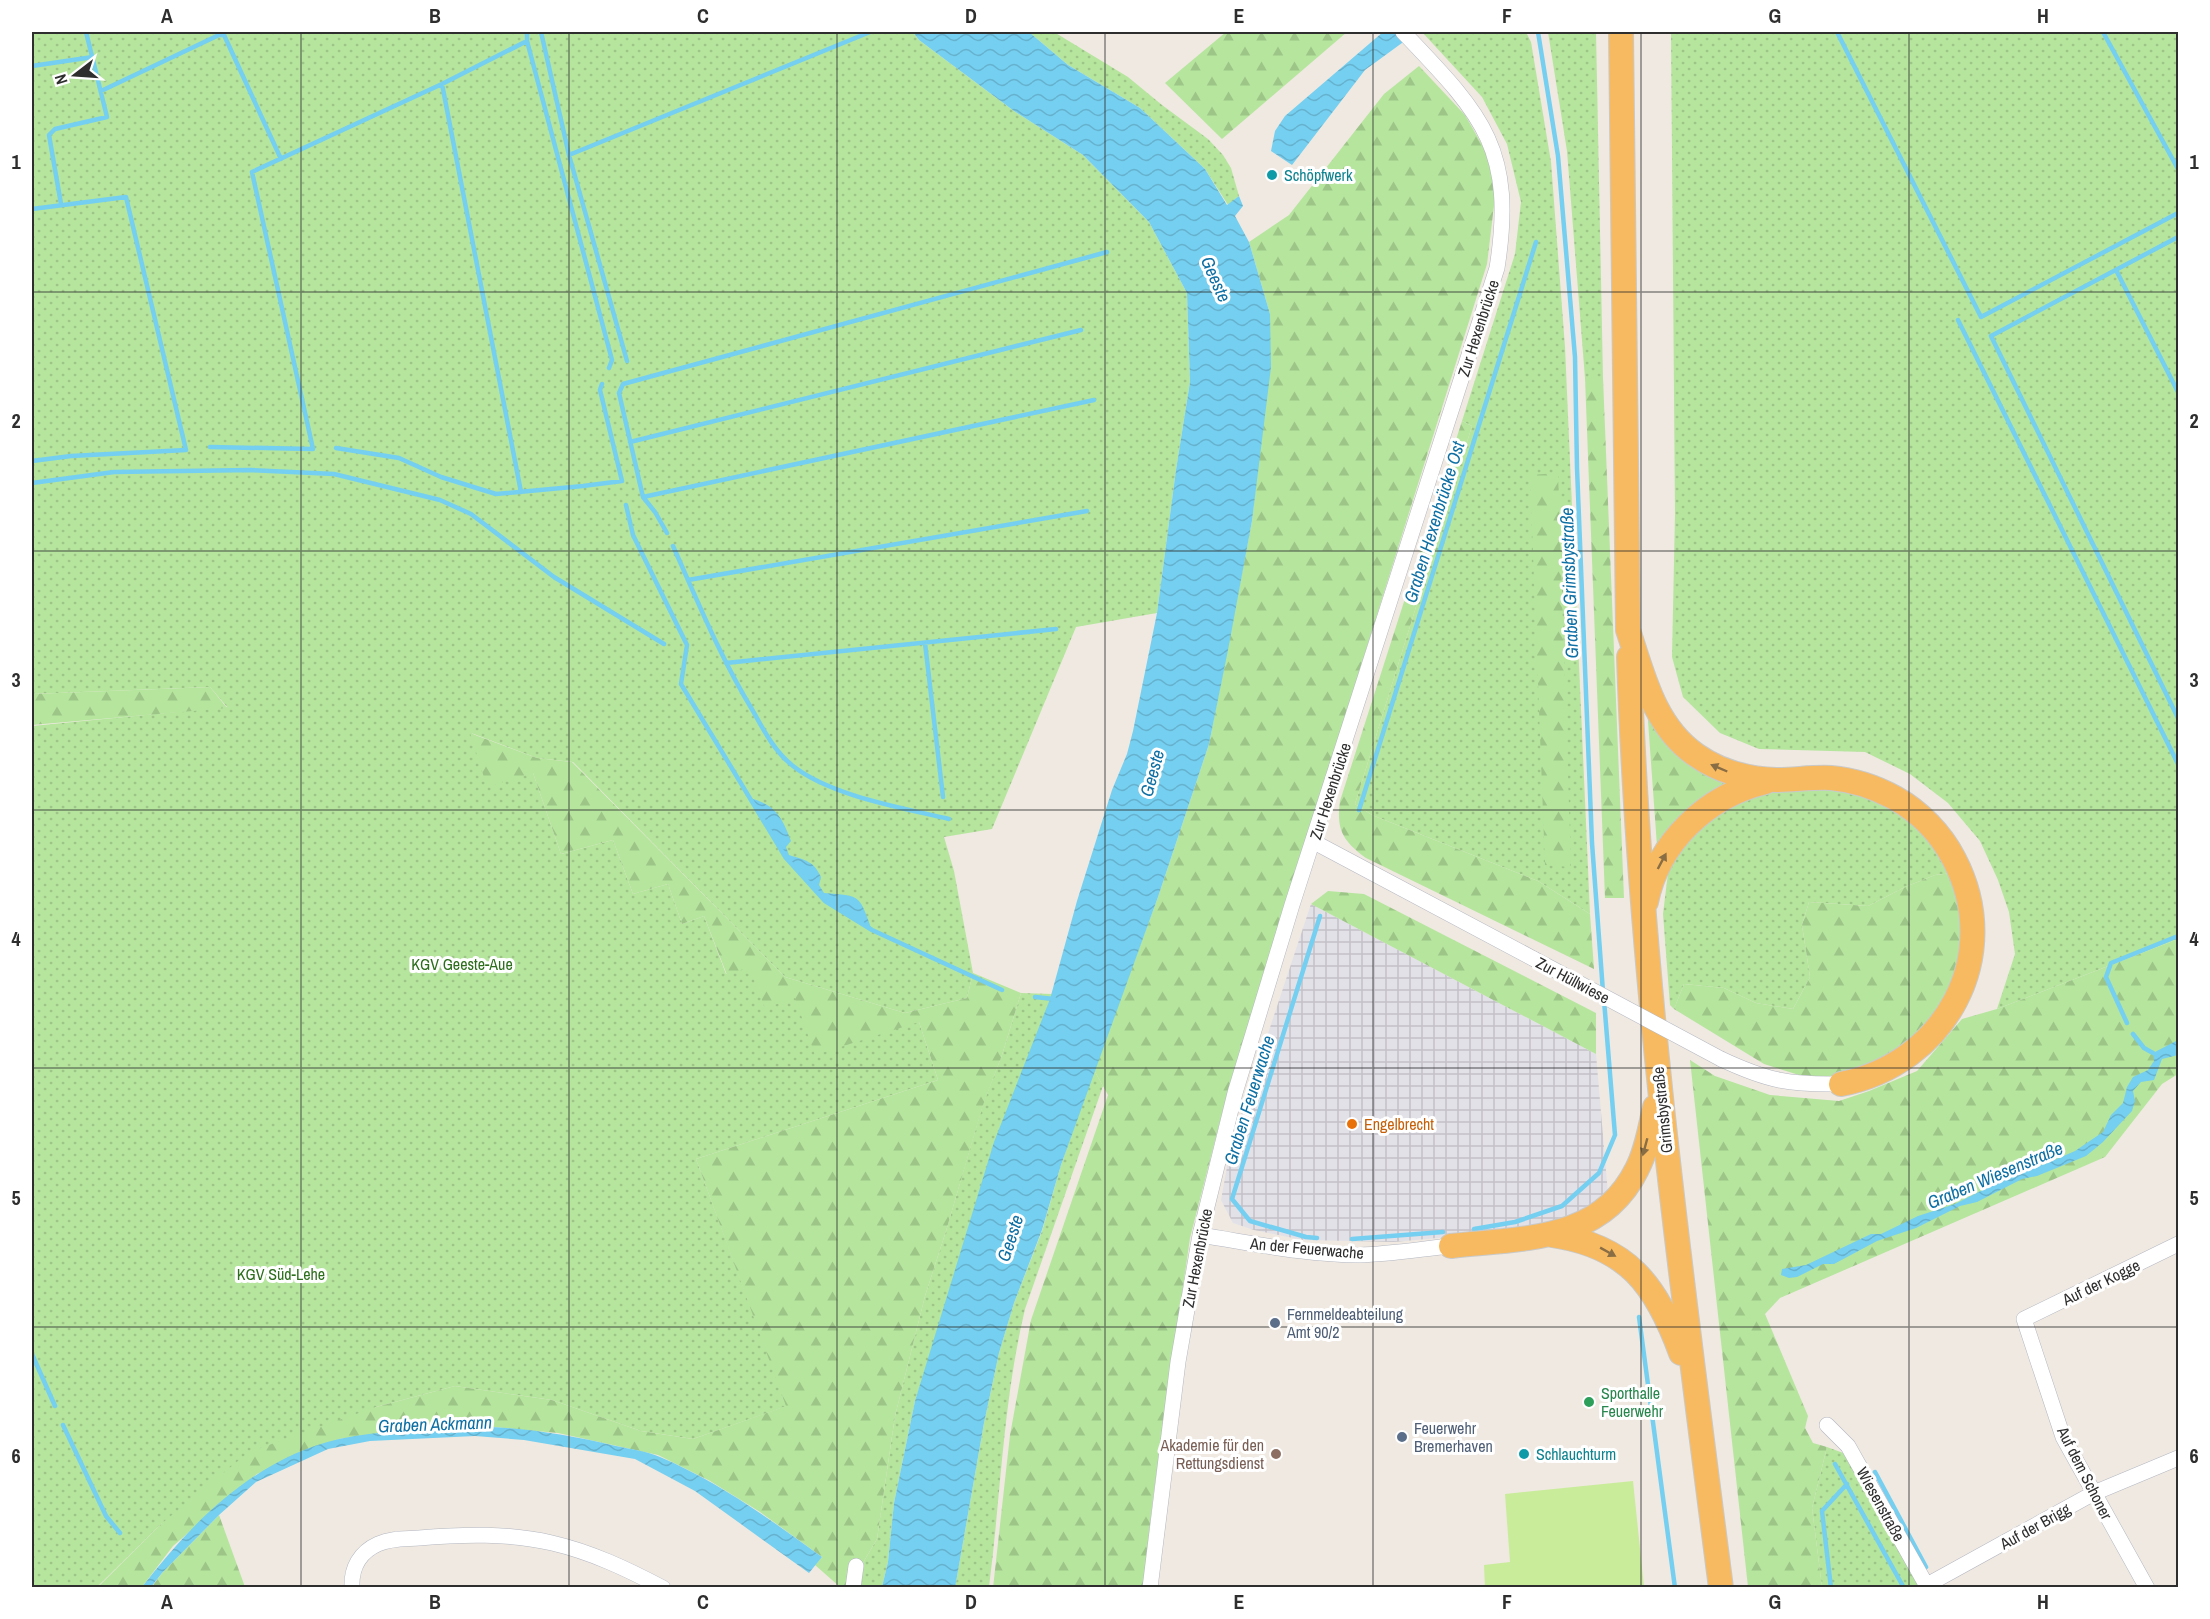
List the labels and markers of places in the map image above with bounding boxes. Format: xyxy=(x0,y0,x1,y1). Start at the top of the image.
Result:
place label: Schöpfwerk xyxy=(1284,164,1353,186)
marker: Schöpfwerk xyxy=(1265,168,1279,182)
place label: Engelbrecht xyxy=(1364,1113,1434,1135)
marker: Engelbrecht xyxy=(1345,1117,1359,1131)
place label: Fernmeldeabteilung Amt 90/2 xyxy=(1286,1303,1404,1343)
marker: Fernmeldeabteilung Amt 90/2 xyxy=(1268,1316,1282,1330)
place label: Sporthalle Feuerwehr xyxy=(1601,1382,1664,1422)
marker: Sporthalle Feuerwehr xyxy=(1582,1395,1596,1409)
place label: Feuerwehr Bremerhaven xyxy=(1414,1417,1493,1457)
marker: Feuerwehr Bremerhaven xyxy=(1395,1430,1409,1444)
place label: Akademie für den Rettungsdienst xyxy=(1159,1434,1264,1474)
place label: Schlauchturm xyxy=(1536,1443,1616,1465)
marker: Akademie für den Rettungsdienst xyxy=(1269,1447,1283,1461)
marker: Schlauchturm xyxy=(1517,1447,1531,1461)

